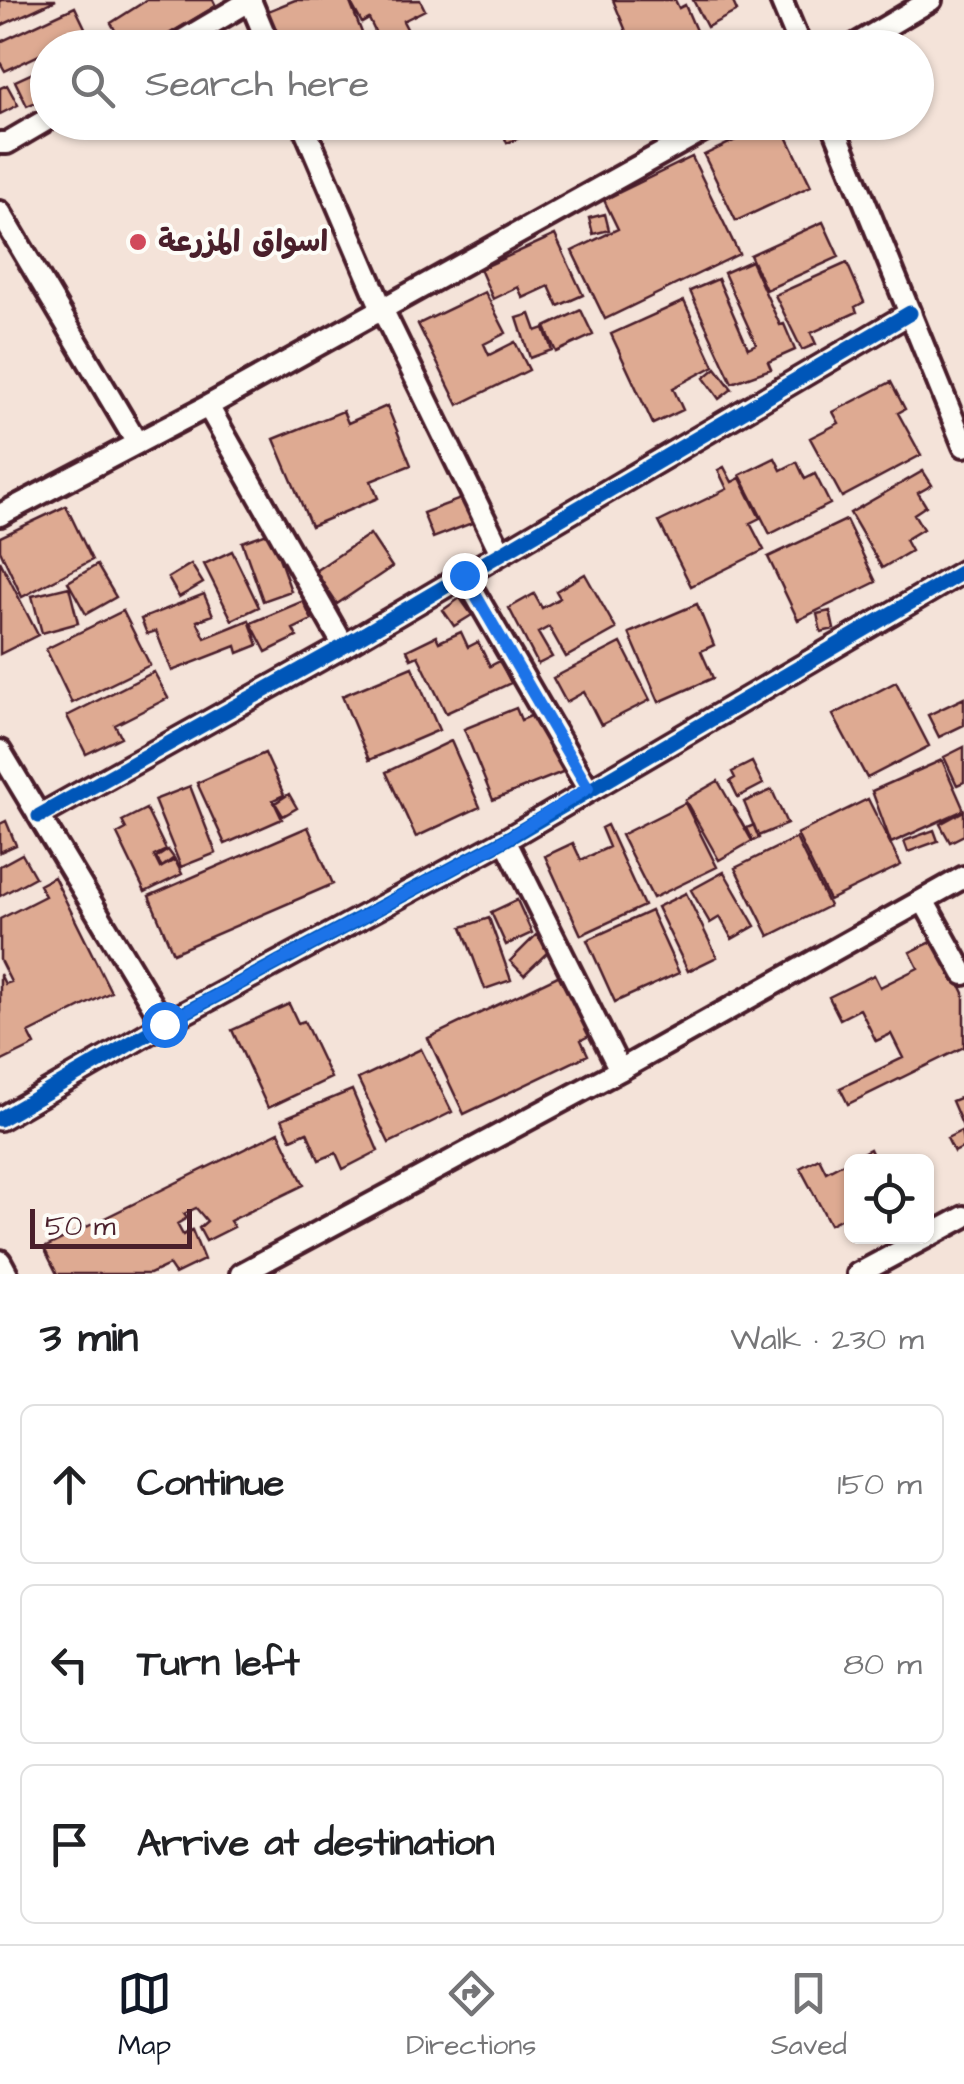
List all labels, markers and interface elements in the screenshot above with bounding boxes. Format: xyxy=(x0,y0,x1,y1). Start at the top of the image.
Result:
search box xyxy=(30,30,934,140)
icon: search xyxy=(65,58,120,113)
text: Search here xyxy=(145,59,369,111)
place label: اسواق المزرعة xyxy=(158,221,328,263)
marker: اسواق المزرعة xyxy=(127,231,149,253)
route end xyxy=(442,553,488,599)
route start xyxy=(142,1002,188,1048)
map controls xyxy=(844,1154,934,1244)
button: locate xyxy=(844,1154,934,1244)
scale bar xyxy=(30,1204,192,1248)
text: 50 m xyxy=(45,1207,116,1246)
text: 3 min xyxy=(40,1310,138,1368)
text: Walk · 230 m xyxy=(730,1317,924,1362)
icon: ahead xyxy=(42,1457,97,1512)
text: Continue xyxy=(137,1458,284,1510)
text: 150 m xyxy=(837,1462,922,1507)
icon: left xyxy=(42,1637,97,1692)
text: Turn left xyxy=(137,1638,300,1690)
text: 80 m xyxy=(843,1642,922,1687)
icon: arrive xyxy=(42,1817,97,1872)
text: Arrive at destination xyxy=(137,1818,494,1870)
tab: Map xyxy=(117,1966,172,2065)
tab: Directions xyxy=(406,1966,536,2065)
tab: Saved xyxy=(771,1966,847,2065)

